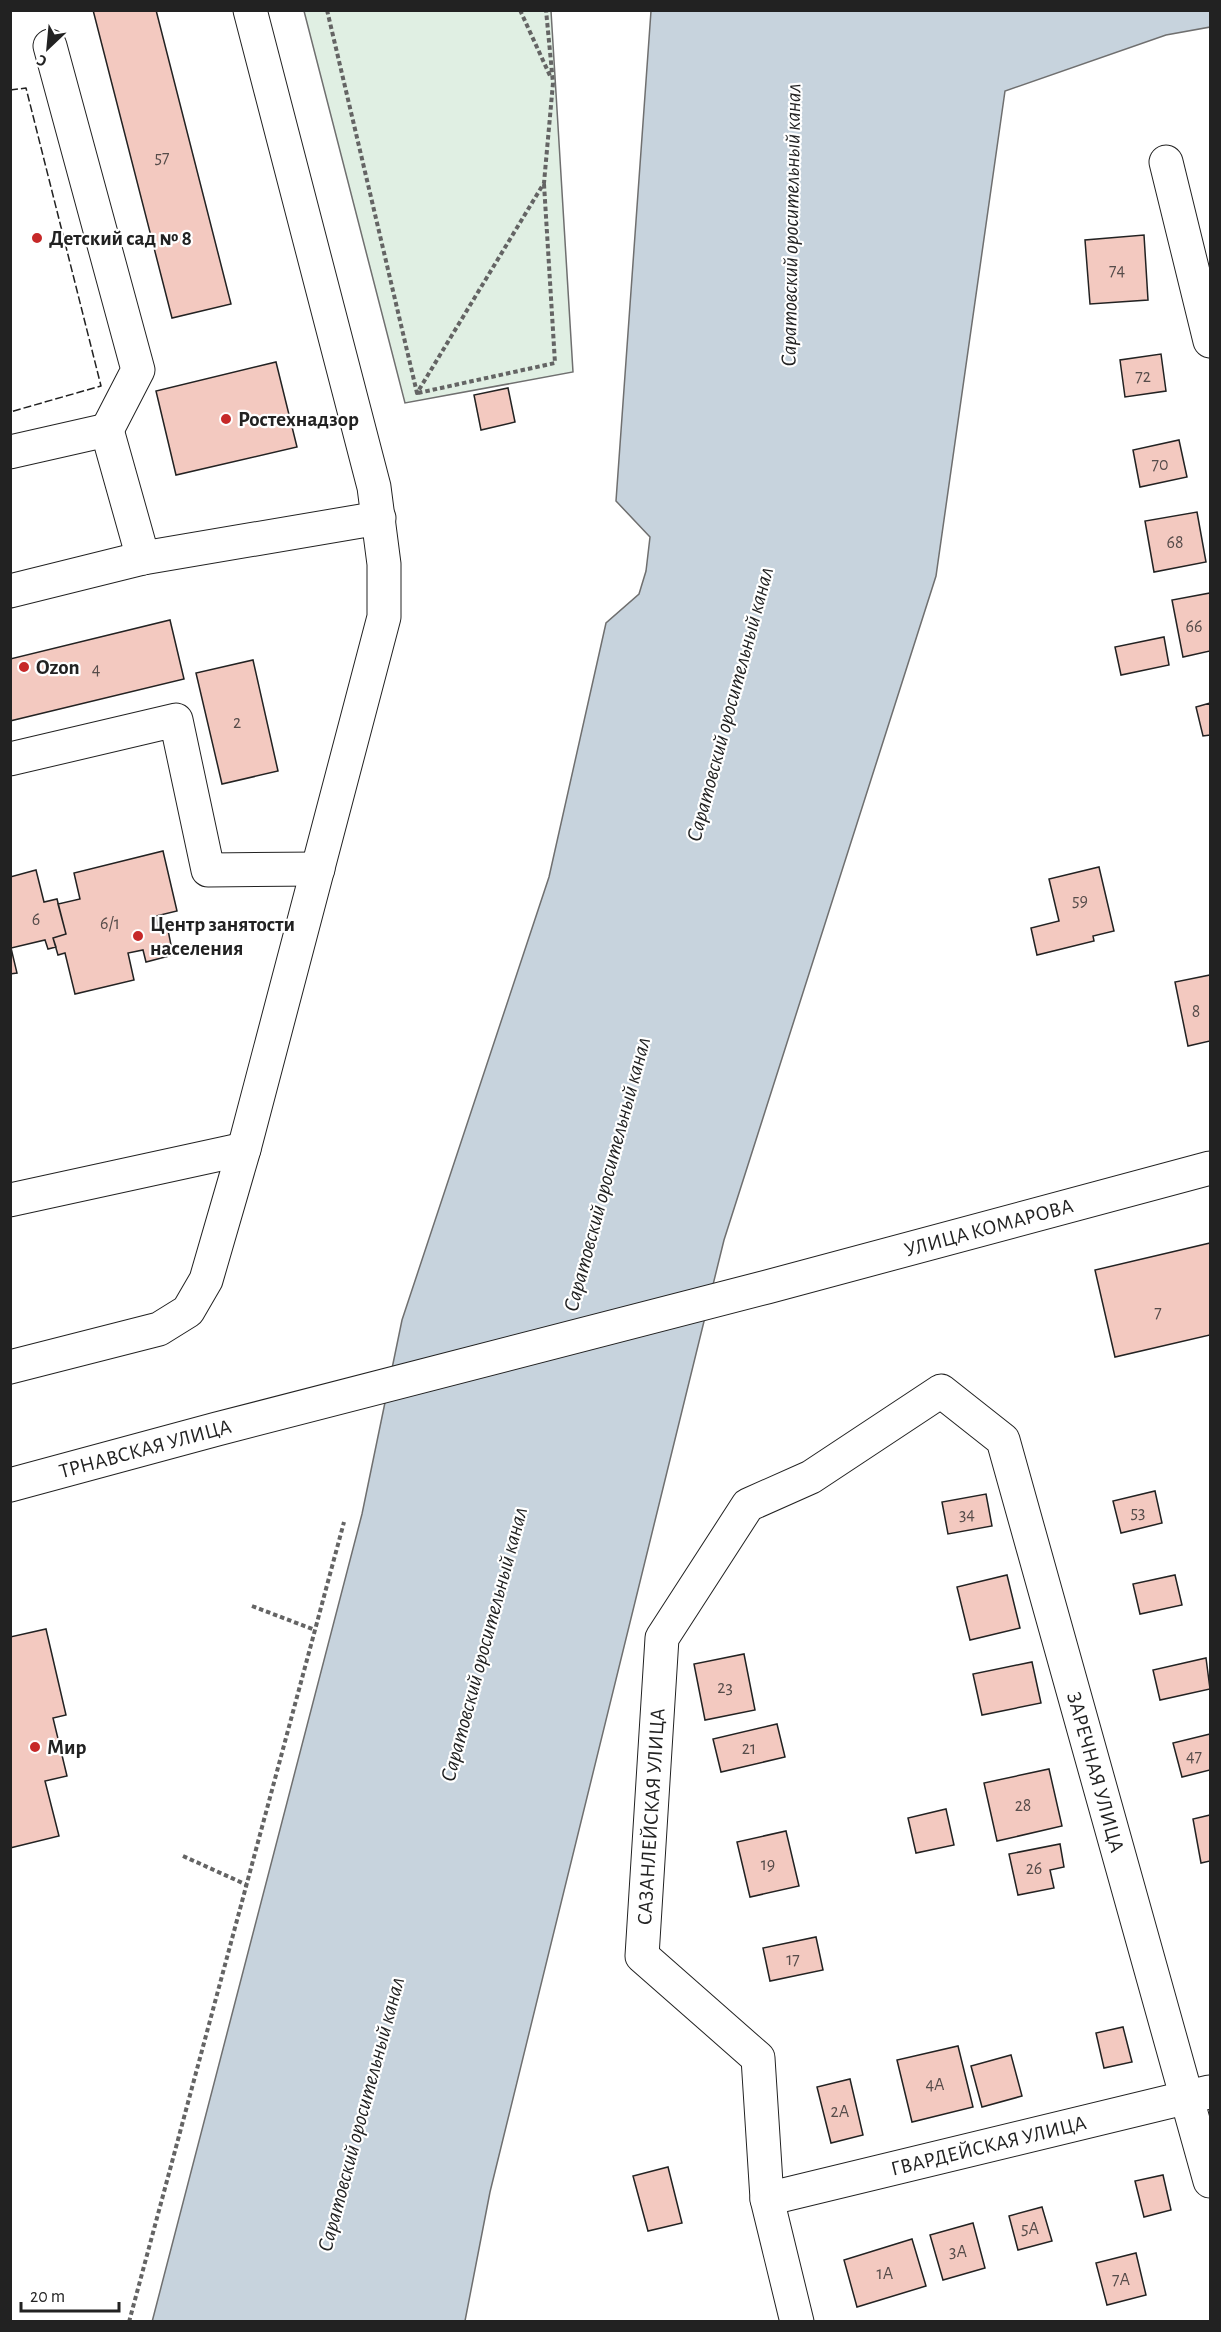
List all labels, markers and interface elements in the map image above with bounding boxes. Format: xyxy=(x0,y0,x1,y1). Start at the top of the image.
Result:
north arrow xyxy=(18,18,78,78)
text: С xyxy=(34,51,49,70)
water label: Саратовский оросительный канал xyxy=(778,83,805,367)
house number: 57 xyxy=(154,149,170,167)
place label: Детский сад № 8 xyxy=(49,228,192,249)
marker: Детский сад № 8 xyxy=(30,231,44,245)
house number: 74 xyxy=(1109,262,1125,280)
house number: 72 xyxy=(1135,368,1151,386)
place label: Ростехнадзор xyxy=(238,409,359,430)
marker: Ростехнадзор xyxy=(219,412,233,426)
house number: 70 xyxy=(1151,456,1169,474)
house number: 68 xyxy=(1167,534,1184,552)
water label: Саратовский оросительный канал xyxy=(683,565,778,844)
house number: 66 xyxy=(1186,618,1202,636)
place label: Ozon xyxy=(36,657,80,678)
marker: Ozon xyxy=(17,660,31,674)
house number: 4 xyxy=(92,661,101,679)
house number: 2 xyxy=(233,714,241,732)
house number: 59 xyxy=(1072,892,1088,910)
house number: 6 xyxy=(32,911,40,929)
place label: Центр занятости населения xyxy=(150,914,295,959)
house number: 6/1 xyxy=(100,915,120,933)
marker: Центр занятости населения xyxy=(131,929,145,943)
house number: 8 xyxy=(1192,1003,1200,1021)
water label: Саратовский оросительный канал xyxy=(560,1035,655,1314)
street label: УЛИЦА КОМАРОВА xyxy=(902,1195,1076,1261)
house number: 7 xyxy=(1154,1304,1162,1322)
street label: ТРНАВСКАЯ УЛИЦА xyxy=(57,1416,233,1482)
house number: 53 xyxy=(1131,1504,1145,1522)
water label: Саратовский оросительный канал xyxy=(437,1505,532,1784)
house number: 34 xyxy=(959,1506,975,1524)
house number: 23 xyxy=(717,1679,733,1697)
street label: ЗАРЕЧНАЯ УЛИЦА xyxy=(1063,1690,1128,1855)
street label: САЗАНЛЕЙСКАЯ УЛИЦА xyxy=(634,1708,669,1926)
place label: Мир xyxy=(47,1737,87,1758)
marker: Мир xyxy=(28,1740,42,1754)
house number: 21 xyxy=(742,1740,756,1758)
house number: 47 xyxy=(1186,1748,1202,1766)
house number: 28 xyxy=(1015,1797,1031,1815)
house number: 19 xyxy=(761,1856,775,1874)
house number: 26 xyxy=(1026,1860,1042,1878)
house number: 17 xyxy=(786,1951,800,1969)
water label: Саратовский оросительный канал xyxy=(314,1975,409,2254)
house number: 4А xyxy=(925,2076,945,2094)
house number: 2А xyxy=(831,2103,850,2121)
street label: ГВАРДЕЙСКАЯ УЛИЦА xyxy=(889,2112,1089,2180)
house number: 5А xyxy=(1021,2220,1039,2238)
house number: 3А xyxy=(949,2243,967,2261)
house number: 1А xyxy=(877,2265,894,2283)
house number: 7А xyxy=(1112,2271,1130,2289)
scale bar xyxy=(21,2275,118,2313)
text: 20 m xyxy=(30,2288,65,2306)

